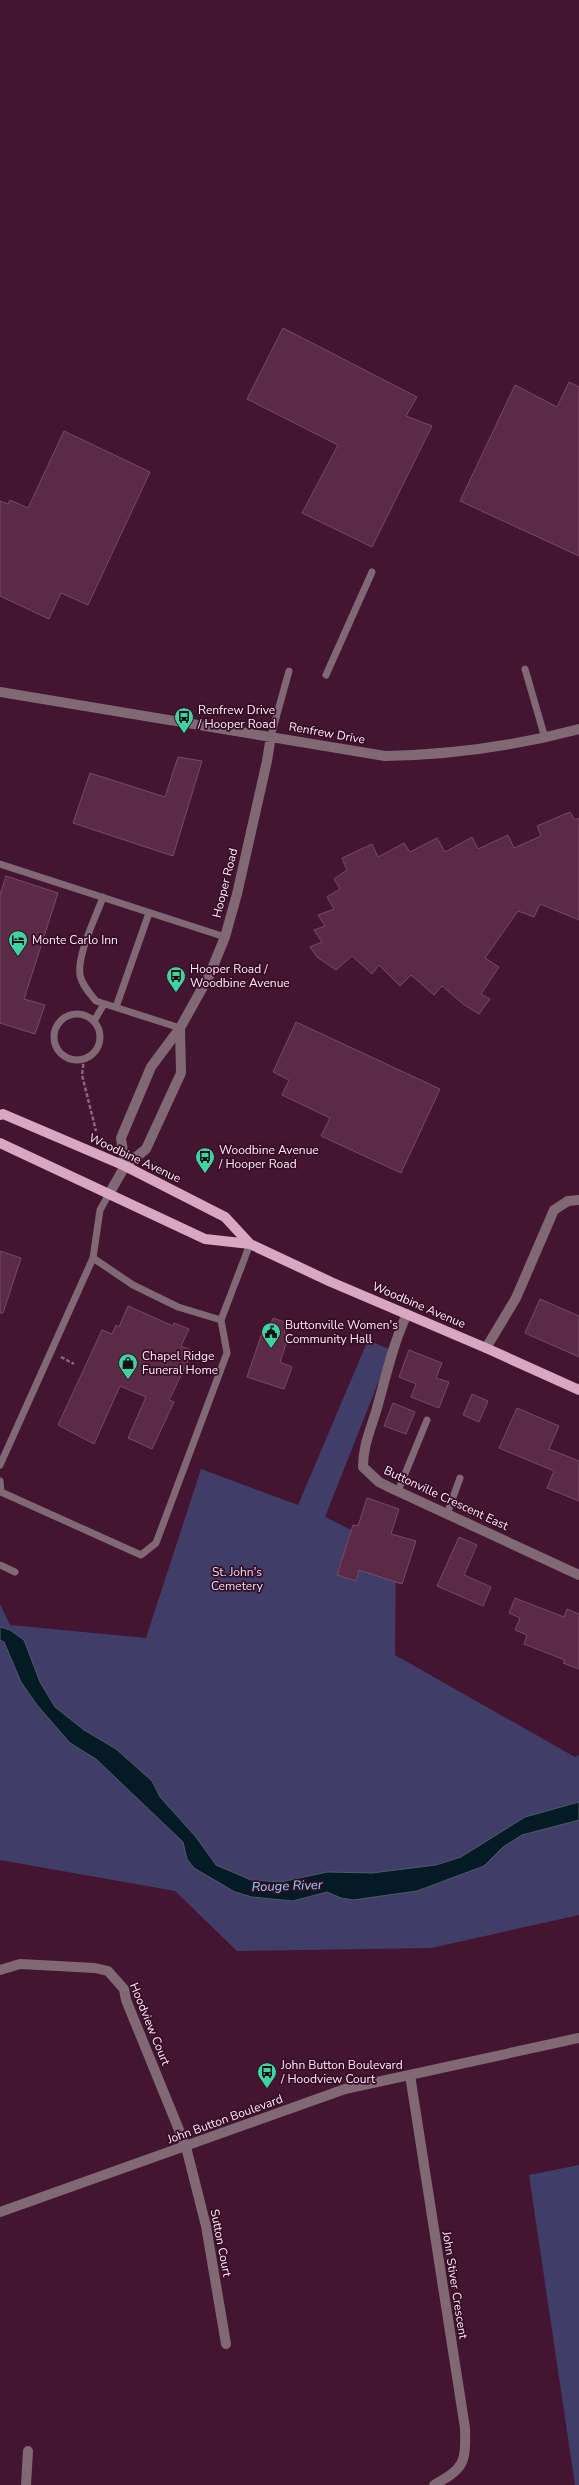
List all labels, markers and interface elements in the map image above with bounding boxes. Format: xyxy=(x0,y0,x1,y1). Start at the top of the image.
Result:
place label: Renfrew Drive / Hooper Road xyxy=(197,702,276,732)
bus stop icon: Renfrew Drive / Hooper Road xyxy=(173,706,195,734)
street label: Renfrew Drive xyxy=(288,718,366,748)
street label: Hooper Road xyxy=(209,847,241,919)
hotel icon: Monte Carlo Inn xyxy=(7,929,29,957)
place label: Monte Carlo Inn xyxy=(32,932,118,948)
place label: Hooper Road / Woodbine Avenue xyxy=(190,961,290,991)
bus stop icon: Hooper Road / Woodbine Avenue xyxy=(165,965,187,993)
street label: Woodbine Avenue xyxy=(86,1130,184,1186)
place label: Woodbine Avenue / Hooper Road xyxy=(218,1142,319,1172)
bus stop icon: Woodbine Avenue / Hooper Road xyxy=(194,1146,216,1174)
street label: Woodbine Avenue xyxy=(370,1278,468,1332)
place label: Buttonville Women's Community Hall xyxy=(285,1317,398,1347)
public building icon: Buttonville Women's Community Hall xyxy=(260,1321,282,1349)
place label: Chapel Ridge Funeral Home xyxy=(142,1348,218,1378)
shop icon: Chapel Ridge Funeral Home xyxy=(117,1352,139,1380)
street label: Buttonville Crescent East xyxy=(381,1462,511,1534)
park label: St. John's Cemetery xyxy=(211,1564,264,1594)
water label: Rouge River xyxy=(251,1876,323,1896)
street label: Hoodview Court xyxy=(126,1980,174,2068)
place label: John Button Boulevard / Hoodview Court xyxy=(280,2057,403,2087)
bus stop icon: John Button Boulevard / Hoodview Court xyxy=(256,2061,278,2089)
street label: John Button Boulevard xyxy=(164,2091,285,2148)
street label: Sutton Court xyxy=(207,2208,236,2279)
street label: John Stiver Crescent xyxy=(438,2229,472,2341)

